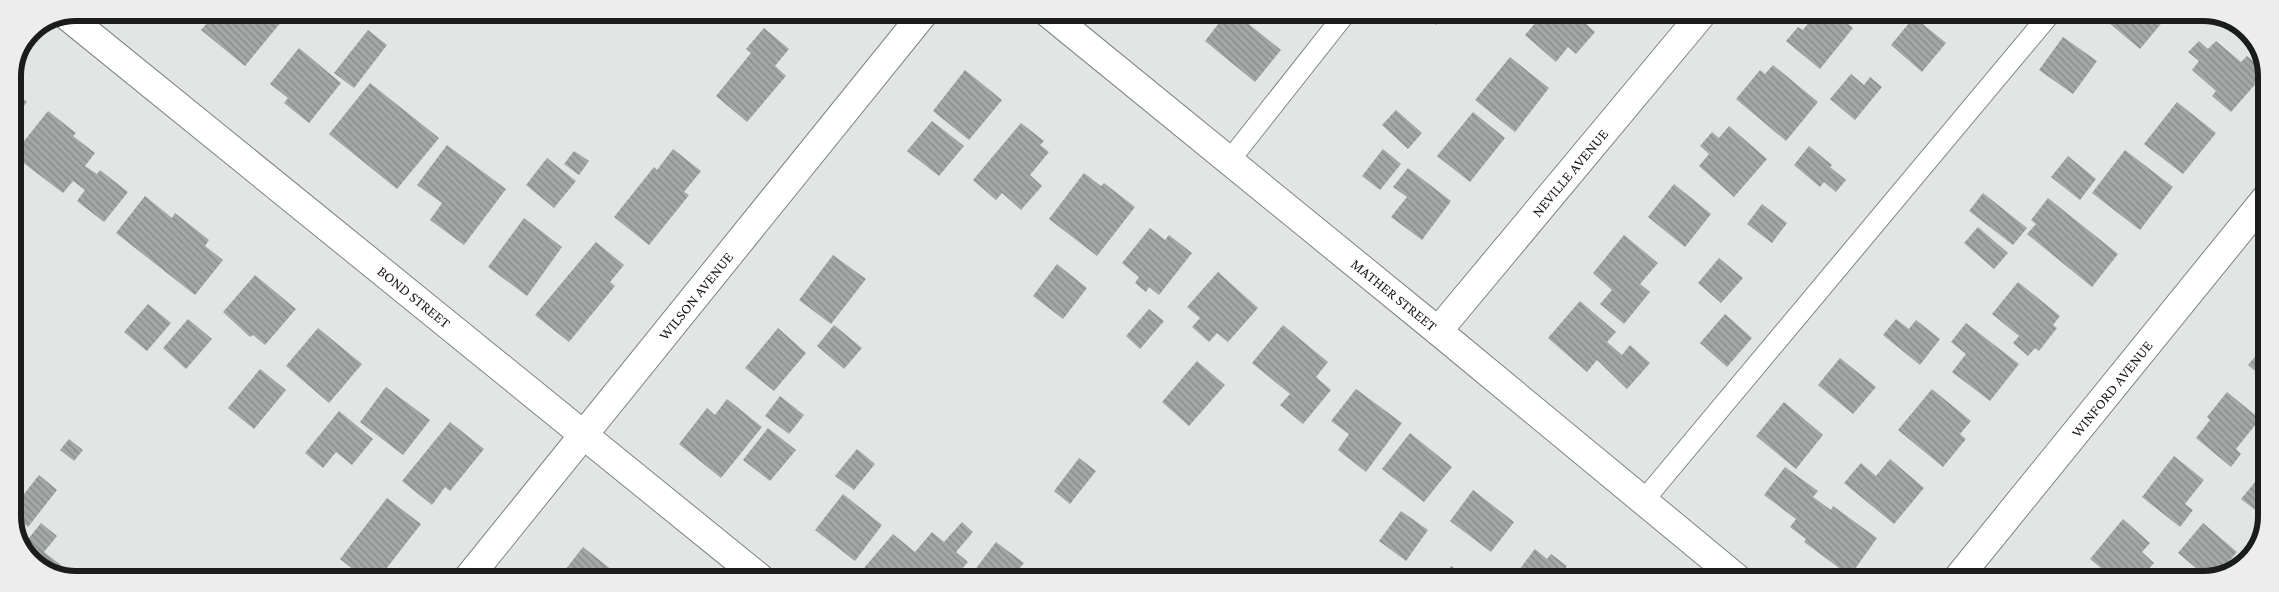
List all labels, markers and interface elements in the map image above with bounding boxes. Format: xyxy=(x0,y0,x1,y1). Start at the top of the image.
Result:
street label: NEVILLE AVENUE xyxy=(1529,126,1611,220)
street label: WILSON AVENUE xyxy=(656,249,736,343)
street label: MATHER STREET xyxy=(1348,256,1440,334)
street label: BOND STREET xyxy=(374,263,454,331)
street label: WINFORD AVENUE xyxy=(2068,338,2156,440)

